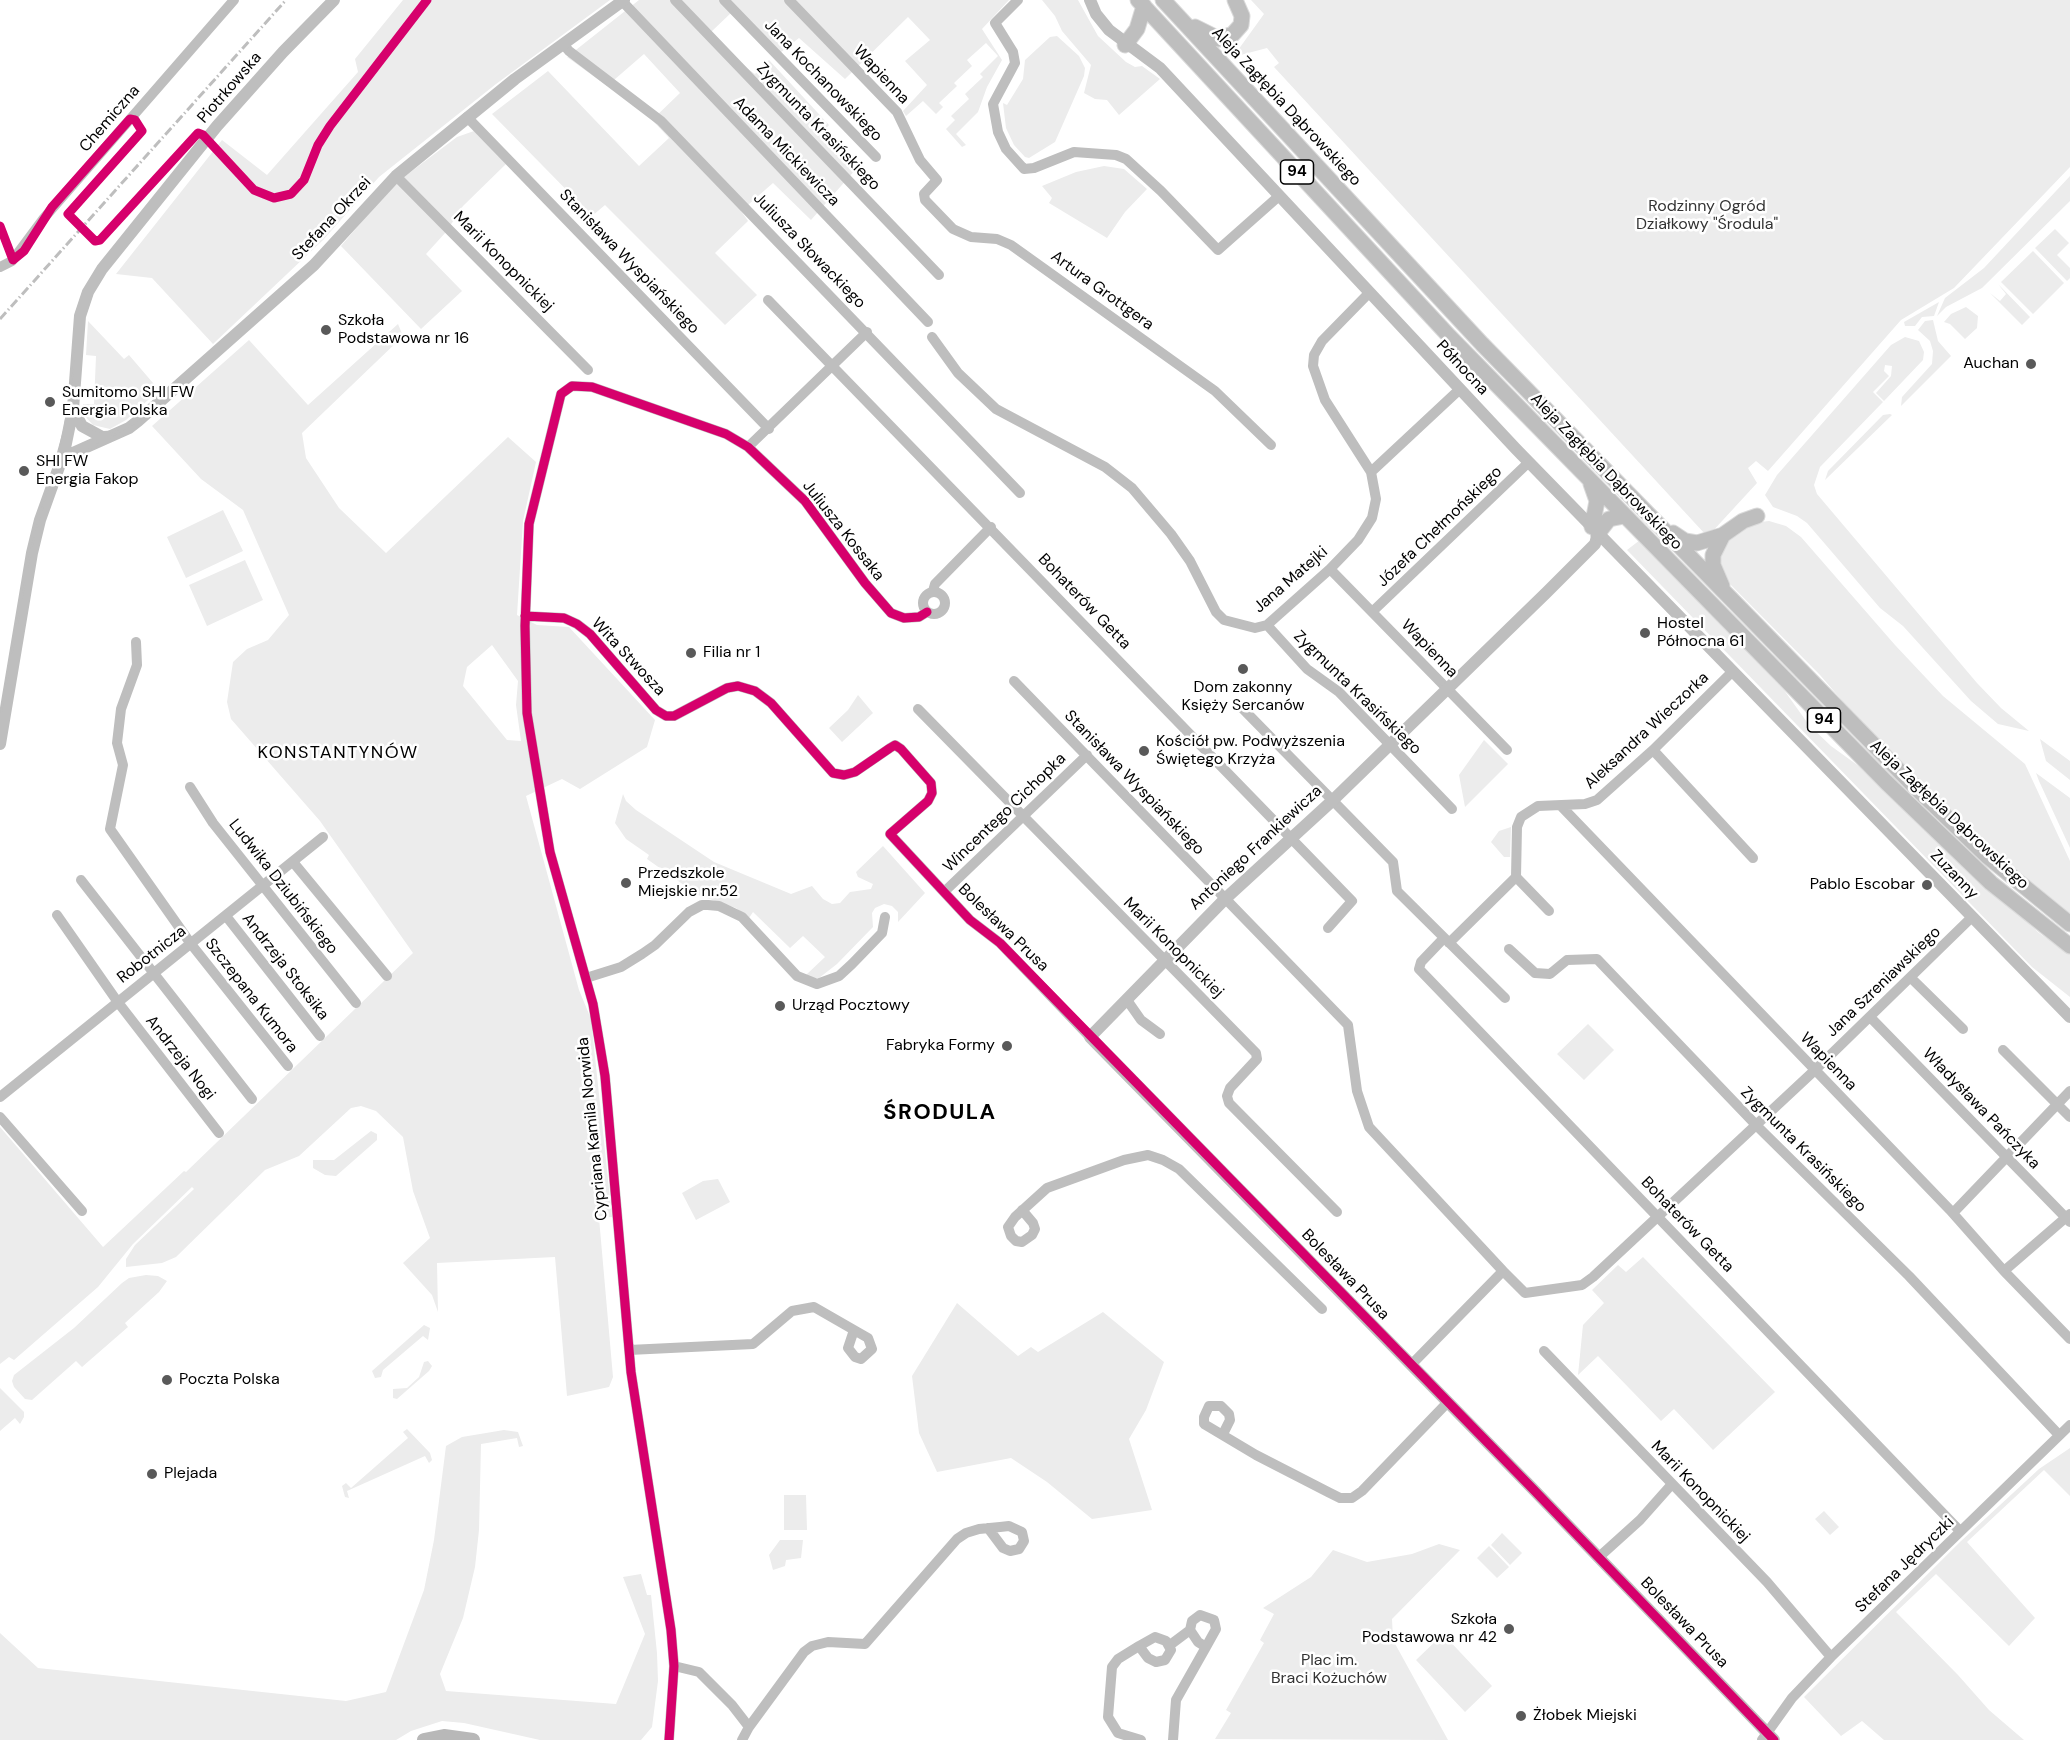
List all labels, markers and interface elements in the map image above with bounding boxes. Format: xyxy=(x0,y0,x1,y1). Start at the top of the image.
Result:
street label: Jana Kochanowskiego xyxy=(760,16,886,146)
street label: Aleja Zagłębia Dąbrowskiego xyxy=(1207,24,1365,190)
street label: Wapienna xyxy=(849,42,913,108)
street label: Piotrkowska xyxy=(194,48,266,128)
street label: Zygmunta Krasińskiego xyxy=(752,59,884,195)
street label: Chemiczna xyxy=(76,82,144,156)
street label: Adama Mickiewicza xyxy=(729,93,843,211)
road number: 94 xyxy=(1280,160,1314,184)
street label: Stefana Okrzei xyxy=(288,173,376,265)
street label: Stanisława Wyspiańskiego xyxy=(555,186,703,338)
street label: Juliusza Słowackiego xyxy=(749,189,869,313)
park label: Rodzinny Ogród Działkowy "Środula" xyxy=(1636,197,1778,235)
street label: Marii Konopnickiej xyxy=(449,208,557,316)
street label: Artura Grottgera xyxy=(1047,247,1157,335)
place label: Szkoła Podstawowa nr 16 xyxy=(338,311,469,349)
marker: Szkoła Podstawowa nr 16 xyxy=(319,323,333,337)
street label: Północna xyxy=(1432,337,1492,399)
place label: Auchan xyxy=(1963,354,2019,374)
marker: Auchan xyxy=(2024,357,2038,371)
place label: Sumitomo SHI FW Energia Polska xyxy=(62,383,194,421)
street label: Aleja Zagłębia Dąbrowskiego xyxy=(1526,390,1686,554)
marker: Sumitomo SHI FW Energia Polska xyxy=(43,395,57,409)
place label: SHI FW Energia Fakop xyxy=(36,452,138,490)
street label: Józefa Chełmońskiego xyxy=(1374,463,1506,591)
marker: SHI FW Energia Fakop xyxy=(17,464,31,478)
street label: Juliusza Kossaka xyxy=(798,477,888,585)
street label: Jana Matejki xyxy=(1250,543,1332,617)
street label: Bohaterów Getta xyxy=(1034,550,1134,654)
street label: Wita Stwosza xyxy=(587,614,669,700)
place label: Hostel Północna 61 xyxy=(1657,614,1744,652)
street label: Wapienna xyxy=(1397,616,1461,682)
marker: Hostel Północna 61 xyxy=(1638,626,1652,640)
street label: Zygmunta Krasińskiego xyxy=(1289,627,1425,759)
place label: Filia nr 1 xyxy=(703,643,760,663)
marker: Filia nr 1 xyxy=(684,646,698,660)
marker: Dom zakonny Księży Sercanów xyxy=(1236,662,1250,676)
street label: Aleksandra Wieczorka xyxy=(1581,668,1713,794)
place label: Dom zakonny Księży Sercanów xyxy=(1181,678,1305,716)
street label: Stanisława Wyspiańskiego xyxy=(1060,707,1208,859)
road number: 94 xyxy=(1808,708,1840,732)
place label: Kościół pw. Podwyższenia Świętego Krzyża xyxy=(1156,732,1345,770)
street label: Aleja Zagłębia Dąbrowskiego xyxy=(1866,736,2032,894)
district label: KONSTANTYNÓW xyxy=(257,742,419,764)
marker: Kościół pw. Podwyższenia Świętego Krzyża xyxy=(1137,744,1151,758)
street label: Wincentego Cichopka xyxy=(940,749,1070,877)
street label: Antoniego Frankiewicza xyxy=(1186,782,1326,914)
street label: Ludwika Dziubińskiego xyxy=(224,816,342,958)
street label: Zuzanny xyxy=(1926,846,1982,904)
place label: Przedszkole Miejskie nr.52 xyxy=(638,864,738,902)
place label: Pablo Escobar xyxy=(1810,875,1915,895)
marker: Przedszkole Miejskie nr.52 xyxy=(619,876,633,890)
marker: Pablo Escobar xyxy=(1920,878,1934,892)
street label: Bolesława Prusa xyxy=(954,880,1052,976)
street label: Marii Konopnickiej xyxy=(1119,894,1227,1002)
street label: Andrzeja Stoksika xyxy=(237,910,333,1024)
street label: Robotnicza xyxy=(114,922,190,988)
street label: Jana Szreniawskiego xyxy=(1823,923,1945,1041)
street label: Szczepana Kumora xyxy=(200,935,302,1057)
place label: Urząd Pocztowy xyxy=(792,996,910,1016)
marker: Urząd Pocztowy xyxy=(773,999,787,1013)
street label: Andrzeja Nogi xyxy=(141,1012,219,1104)
street label: Wapienna xyxy=(1796,1029,1860,1095)
street label: Cypriana Kamila Norwida xyxy=(574,1036,612,1222)
place label: Fabryka Formy xyxy=(886,1036,995,1056)
marker: Fabryka Formy xyxy=(1000,1039,1014,1053)
street label: Władysława Pańczyka xyxy=(1918,1044,2044,1174)
street label: Zygmunta Krasińskiego xyxy=(1736,1083,1870,1217)
district label: ŚRODULA xyxy=(883,1100,997,1126)
street label: Bohaterów Getta xyxy=(1637,1173,1737,1277)
street label: Bolesława Prusa xyxy=(1297,1226,1393,1324)
place label: Poczta Polska xyxy=(179,1370,280,1390)
marker: Poczta Polska xyxy=(160,1373,174,1387)
street label: Marii Konopnickiej xyxy=(1647,1437,1753,1547)
place label: Plejada xyxy=(164,1464,217,1484)
marker: Plejada xyxy=(145,1467,159,1481)
street label: Stefana Jędryczki xyxy=(1852,1513,1958,1617)
street label: Bolesława Prusa xyxy=(1636,1574,1732,1672)
place label: Szkoła Podstawowa nr 42 xyxy=(1362,1610,1497,1648)
marker: Szkoła Podstawowa nr 42 xyxy=(1502,1622,1516,1636)
park label: Plac im. Braci Kożuchów xyxy=(1271,1651,1387,1689)
place label: Żłobek Miejski xyxy=(1533,1706,1637,1726)
marker: Żłobek Miejski xyxy=(1514,1709,1528,1723)

